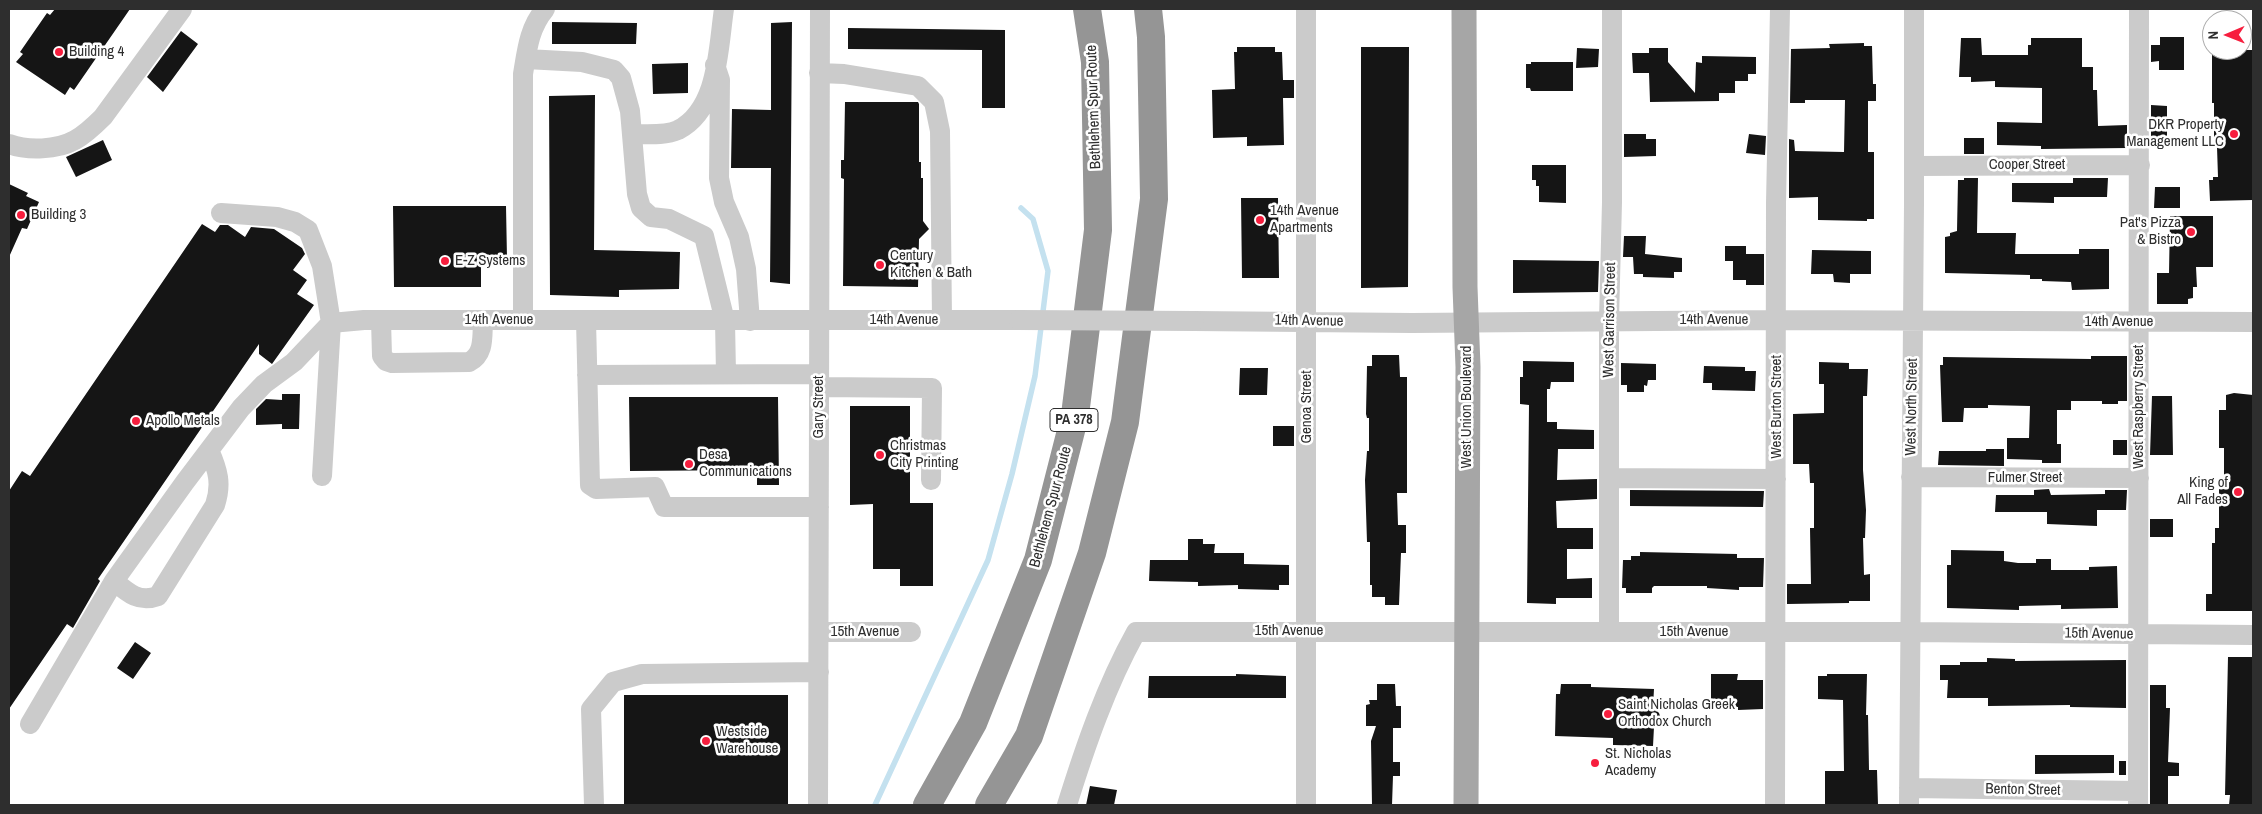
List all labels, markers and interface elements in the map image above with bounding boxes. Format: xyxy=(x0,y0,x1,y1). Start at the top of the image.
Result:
north arrow xyxy=(2202,10,2252,60)
text: N xyxy=(2204,31,2222,40)
place label: Building 4 xyxy=(69,43,124,61)
street label: Bethlehem Spur Route xyxy=(1083,45,1105,169)
marker: Building 4 xyxy=(53,46,65,58)
place label: DKR Property Management LLC xyxy=(2126,116,2224,151)
marker: DKR Property Management LLC xyxy=(2228,128,2240,140)
street label: Cooper Street xyxy=(1989,156,2065,174)
place label: 14th Avenue Apartments xyxy=(1270,202,1339,237)
place label: Building 3 xyxy=(31,206,86,224)
marker: Building 3 xyxy=(15,209,27,221)
marker: 14th Avenue Apartments xyxy=(1254,214,1266,226)
place label: Pat's Pizza & Bistro xyxy=(2120,214,2181,249)
marker: Pat's Pizza & Bistro xyxy=(2185,226,2197,238)
place label: Century Kitchen & Bath xyxy=(890,247,972,282)
place label: E-Z Systems xyxy=(455,252,525,270)
marker: E-Z Systems xyxy=(439,255,451,267)
marker: Century Kitchen & Bath xyxy=(874,259,886,271)
street label: West Garrison Street xyxy=(1600,262,1620,378)
street label: 14th Avenue xyxy=(465,311,533,329)
street label: 14th Avenue xyxy=(870,311,938,329)
street label: 14th Avenue xyxy=(1274,311,1344,331)
street label: 14th Avenue xyxy=(1680,311,1748,329)
street label: 14th Avenue xyxy=(2085,313,2153,331)
street label: West Raspberry Street xyxy=(2130,345,2148,469)
street label: West Union Boulevard xyxy=(1458,346,1476,468)
street label: West Burton Street xyxy=(1768,355,1786,459)
street label: West North Street xyxy=(1902,358,1922,456)
street label: Genoa Street xyxy=(1298,370,1316,444)
street label: Gary Street xyxy=(810,376,828,438)
road number: PA 378 xyxy=(1050,408,1098,432)
place label: Apollo Metals xyxy=(146,412,220,430)
marker: Apollo Metals xyxy=(130,415,142,427)
place label: Christmas City Printing xyxy=(890,437,958,472)
street label: Bethlehem Spur Route xyxy=(1026,445,1076,569)
place label: Desa Communications xyxy=(699,446,792,481)
marker: Christmas City Printing xyxy=(874,449,886,461)
marker: Desa Communications xyxy=(683,458,695,470)
street label: Fulmer Street xyxy=(1988,469,2062,487)
place label: King of All Fades xyxy=(2177,474,2228,509)
marker: King of All Fades xyxy=(2232,486,2244,498)
street label: 15th Avenue xyxy=(1255,622,1323,640)
street label: 15th Avenue xyxy=(831,623,899,641)
street label: 15th Avenue xyxy=(1660,623,1728,641)
street label: 15th Avenue xyxy=(2064,624,2134,644)
place label: Saint Nicholas Greek Orthodox Church xyxy=(1618,696,1735,731)
marker: Saint Nicholas Greek Orthodox Church xyxy=(1602,708,1614,720)
place label: Westside Warehouse xyxy=(716,723,778,758)
marker: Westside Warehouse xyxy=(700,735,712,747)
place label: St. Nicholas Academy xyxy=(1605,745,1671,780)
marker: St. Nicholas Academy xyxy=(1589,757,1601,769)
street label: Benton Street xyxy=(1985,780,2061,800)

